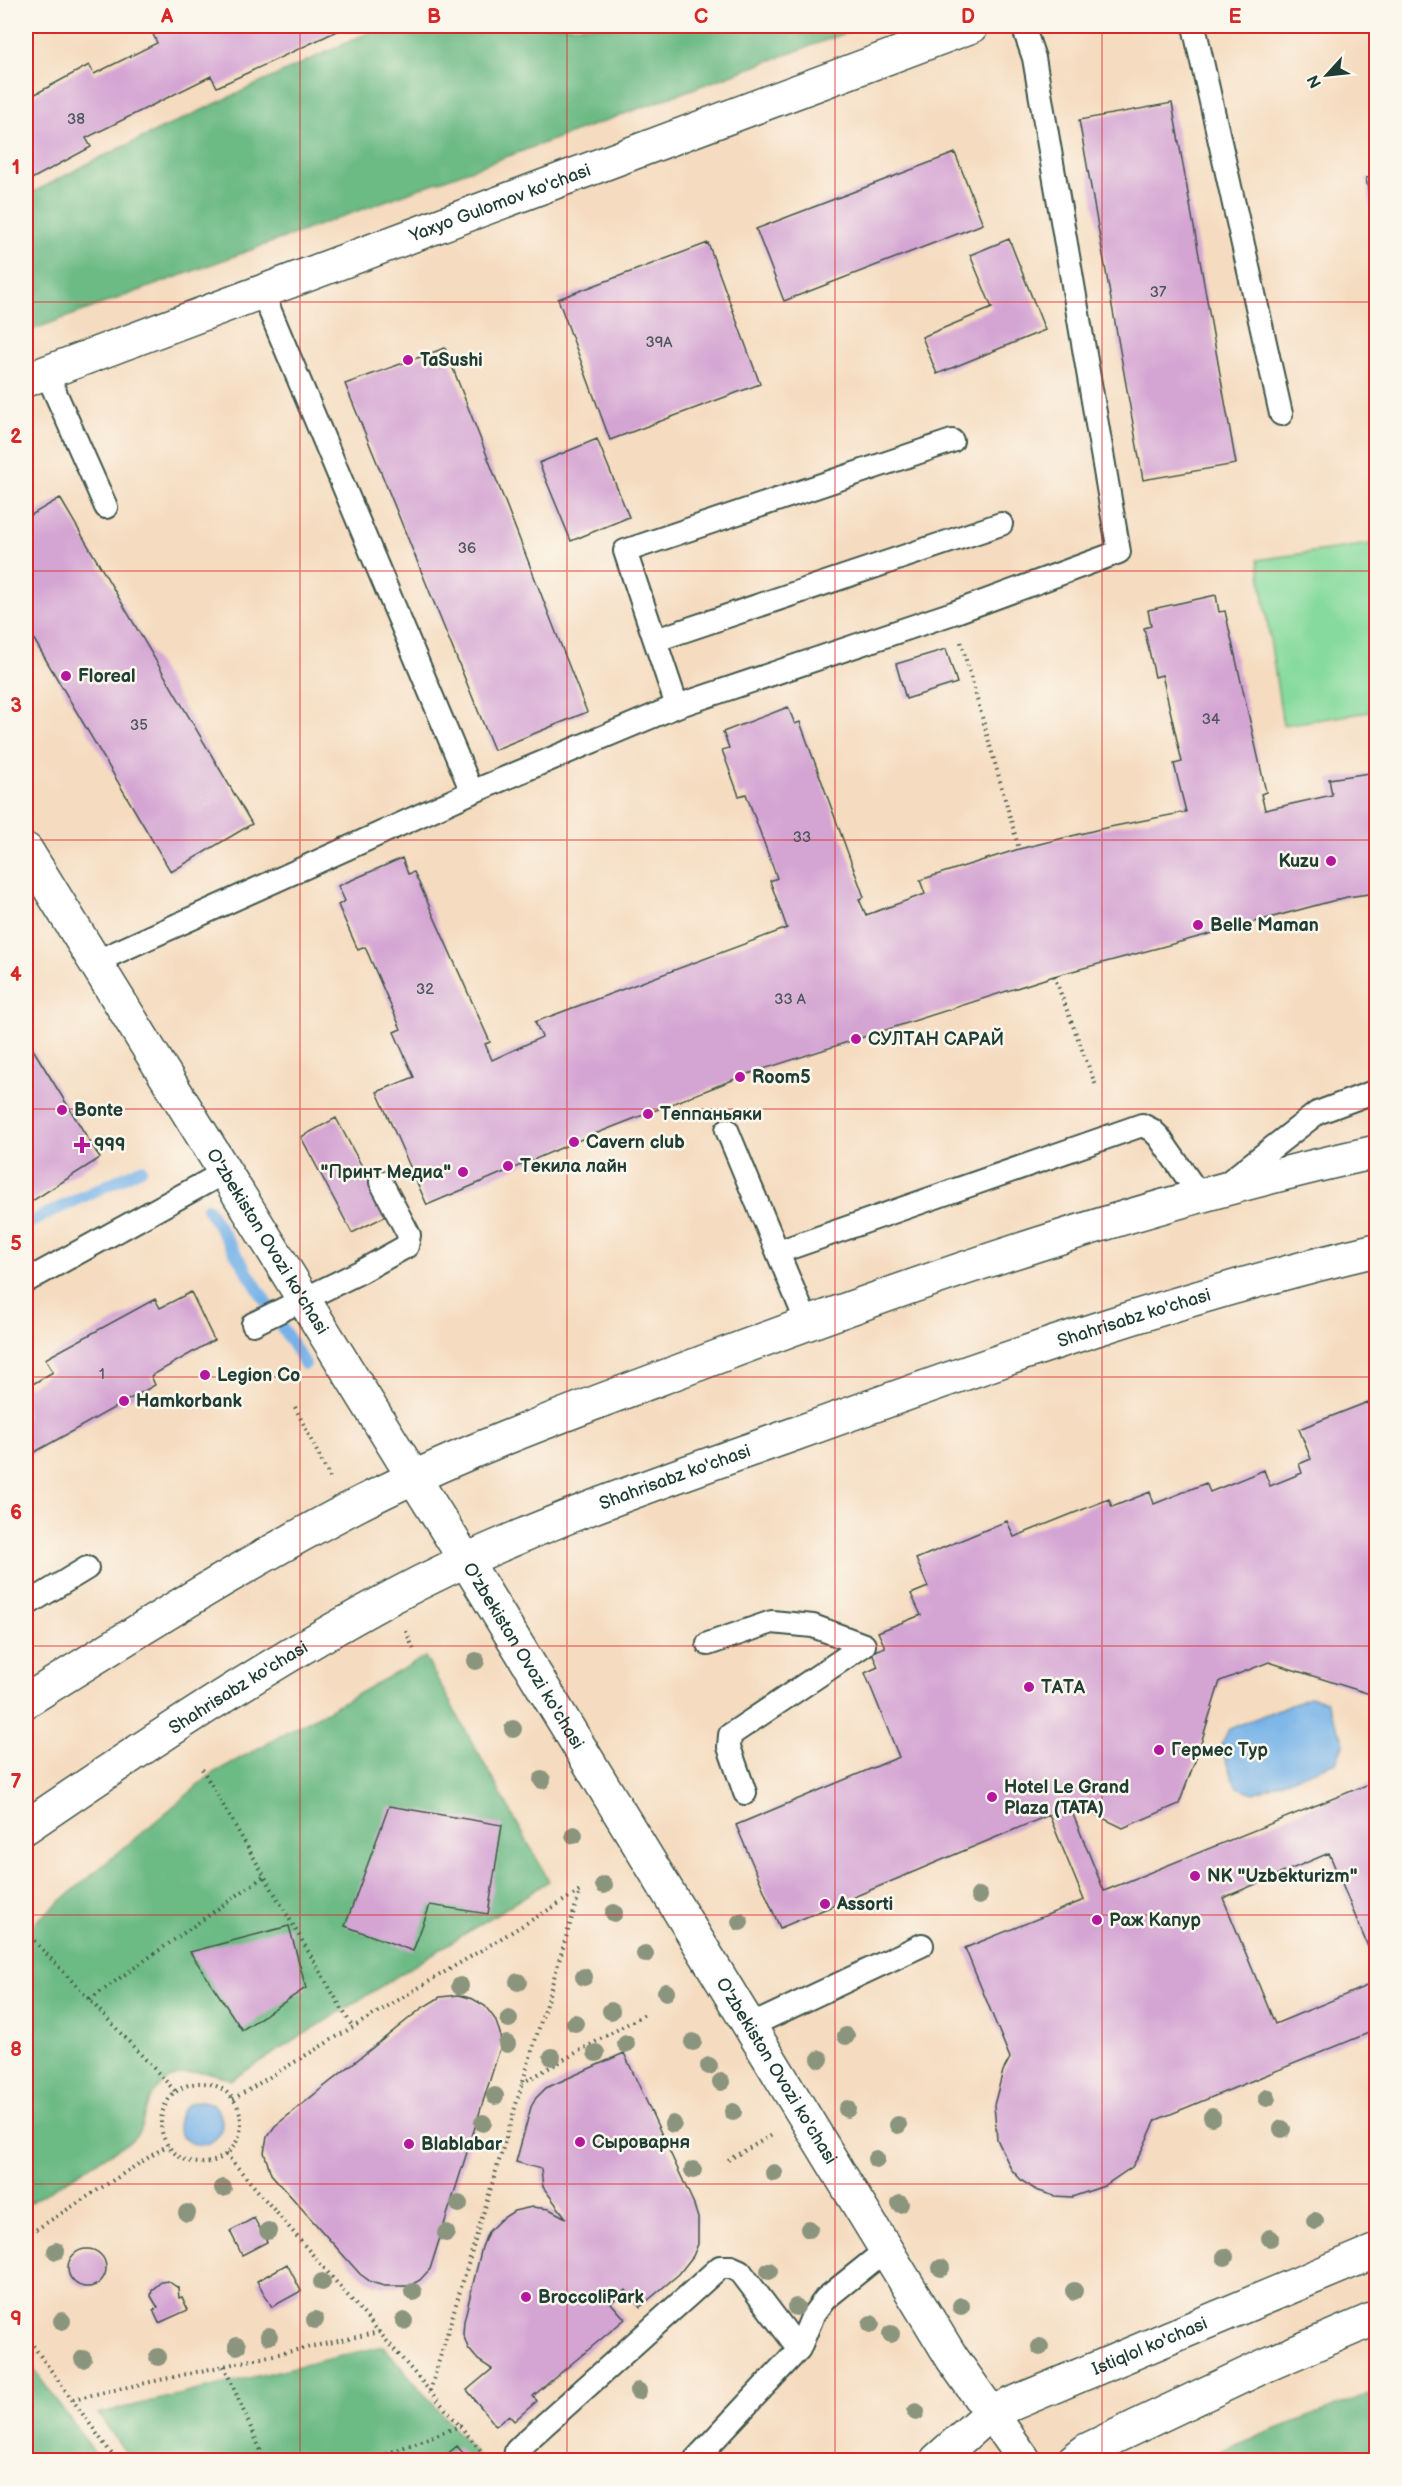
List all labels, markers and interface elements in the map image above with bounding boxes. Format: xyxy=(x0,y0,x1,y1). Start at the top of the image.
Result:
text: A xyxy=(160,5,174,29)
text: B xyxy=(427,5,441,29)
text: C xyxy=(694,5,708,29)
text: D xyxy=(961,5,975,29)
text: E xyxy=(1229,5,1242,29)
north arrow xyxy=(1297,45,1357,105)
text: N xyxy=(1304,71,1326,91)
house number: 38 xyxy=(67,110,85,129)
text: 1 xyxy=(12,156,20,180)
street label: Yaxyo Gulomov ko'chasi xyxy=(406,160,594,247)
house number: 37 xyxy=(1150,283,1167,302)
house number: 39A xyxy=(645,333,673,352)
place label: TaSushi xyxy=(420,350,483,371)
marker: TaSushi xyxy=(401,353,415,367)
text: 2 xyxy=(10,425,22,449)
house number: 36 xyxy=(458,539,476,558)
place label: Floreal xyxy=(78,666,136,687)
marker: Floreal xyxy=(59,669,73,683)
text: 3 xyxy=(10,694,22,718)
house number: 34 xyxy=(1202,710,1220,729)
house number: 35 xyxy=(130,716,148,735)
house number: 33 xyxy=(793,828,811,847)
place label: Kuzu xyxy=(1279,851,1319,872)
marker: Kuzu xyxy=(1324,854,1338,868)
place label: Belle Maman xyxy=(1210,915,1319,936)
marker: Belle Maman xyxy=(1191,918,1205,932)
text: 4 xyxy=(10,963,22,987)
house number: 32 xyxy=(416,980,434,999)
house number: 33 А xyxy=(774,990,807,1009)
place label: СУЛТАН САРАЙ xyxy=(868,1027,1004,1050)
marker: СУЛТАН САРАЙ xyxy=(849,1032,863,1046)
place label: Room5 xyxy=(752,1067,811,1088)
marker: Room5 xyxy=(733,1070,747,1084)
place label: Bonte xyxy=(74,1100,123,1121)
marker: Bonte xyxy=(55,1103,69,1117)
place label: Теппаньяки xyxy=(660,1104,762,1125)
marker: Теппаньяки xyxy=(641,1107,655,1121)
place label: Cavern club xyxy=(586,1132,685,1153)
place label: 999 xyxy=(94,1135,126,1156)
marker: Cavern club xyxy=(567,1135,581,1149)
marker: 999 xyxy=(75,1138,89,1152)
street label: O'zbekiston Ovozi ko'chasi xyxy=(202,1145,333,1338)
place label: Текила лайн xyxy=(520,1156,627,1177)
marker: Текила лайн xyxy=(501,1159,515,1173)
place label: "Принт Медиа" xyxy=(321,1162,451,1183)
marker: "Принт Медиа" xyxy=(456,1165,470,1179)
text: 5 xyxy=(10,1232,22,1256)
street label: Shahrisabz ko'chasi xyxy=(1055,1284,1213,1352)
house number: 1 xyxy=(99,1365,105,1384)
place label: Legion Co xyxy=(217,1365,300,1386)
marker: Legion Co xyxy=(198,1368,212,1382)
place label: Hamkorbank xyxy=(136,1391,242,1412)
marker: Hamkorbank xyxy=(117,1394,131,1408)
street label: Shahrisabz ko'chasi xyxy=(596,1440,754,1515)
text: 6 xyxy=(10,1501,22,1525)
street label: O'zbekiston Ovozi ko'chasi xyxy=(459,1559,588,1753)
street label: Shahrisabz ko'chasi xyxy=(165,1637,312,1739)
place label: ТАТА xyxy=(1041,1677,1086,1698)
marker: ТАТА xyxy=(1022,1680,1036,1694)
place label: Гермес Тур xyxy=(1171,1740,1268,1761)
marker: Гермес Тур xyxy=(1152,1743,1166,1757)
text: 7 xyxy=(10,1770,22,1794)
place label: Hotel Le Grand Plaza (TATA) xyxy=(1004,1777,1129,1819)
marker: Hotel Le Grand Plaza (TATA) xyxy=(985,1790,999,1804)
place label: NK "Uzbekturizm" xyxy=(1207,1866,1358,1887)
marker: NK "Uzbekturizm" xyxy=(1188,1869,1202,1883)
place label: Assorti xyxy=(836,1894,893,1915)
marker: Assorti xyxy=(818,1897,832,1911)
place label: Раж Капур xyxy=(1109,1910,1201,1931)
marker: Раж Капур xyxy=(1090,1913,1104,1927)
street label: O'zbekiston Ovozi ko'chasi xyxy=(712,1974,841,2168)
text: 8 xyxy=(10,2038,22,2062)
place label: Сыроварня xyxy=(592,2132,690,2153)
place label: Blablabar xyxy=(421,2134,503,2155)
marker: Сыроварня xyxy=(573,2135,587,2149)
marker: Blablabar xyxy=(402,2137,416,2151)
place label: BroccoliPark xyxy=(538,2287,645,2308)
marker: BroccoliPark xyxy=(519,2290,533,2304)
text: 9 xyxy=(10,2307,22,2331)
street label: Istiqlol ko'chasi xyxy=(1089,2313,1211,2380)

